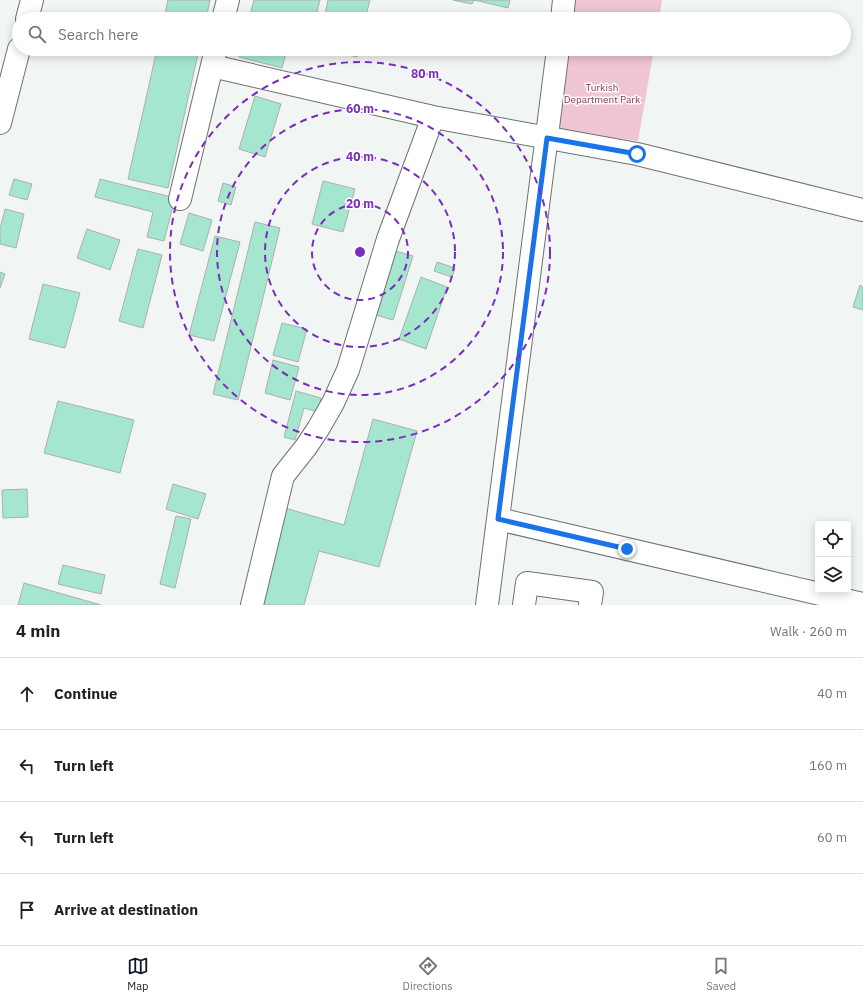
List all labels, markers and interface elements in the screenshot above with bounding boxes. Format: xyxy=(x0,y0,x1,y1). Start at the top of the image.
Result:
search box xyxy=(12,12,851,56)
icon: search xyxy=(26,23,48,45)
text: Search here xyxy=(58,25,138,44)
text: 80 m xyxy=(411,66,439,81)
park label: Turkish Department Park xyxy=(564,81,641,106)
text: 60 m xyxy=(346,101,374,116)
route start xyxy=(628,145,646,163)
text: 40 m xyxy=(346,149,374,164)
text: 20 m xyxy=(346,196,374,211)
centre of rings xyxy=(353,245,367,259)
map controls xyxy=(815,521,851,593)
button: locate xyxy=(815,521,851,557)
route end xyxy=(618,540,636,558)
button: layers xyxy=(815,557,851,593)
text: 4 min xyxy=(16,620,60,642)
text: Walk · 260 m xyxy=(770,623,847,640)
icon: ahead xyxy=(16,683,38,705)
text: Continue xyxy=(54,684,118,703)
text: 40 m xyxy=(817,685,847,702)
icon: left xyxy=(16,755,38,777)
text: Turn left xyxy=(54,756,114,775)
text: 160 m xyxy=(809,757,847,774)
icon: left xyxy=(16,827,38,849)
text: Turn left xyxy=(54,828,114,847)
text: 60 m xyxy=(817,829,847,846)
icon: arrive xyxy=(16,899,38,921)
text: Arrive at destination xyxy=(54,900,198,919)
tab: Map xyxy=(127,955,149,993)
tab: Directions xyxy=(403,955,453,993)
tab: Saved xyxy=(706,955,736,993)

